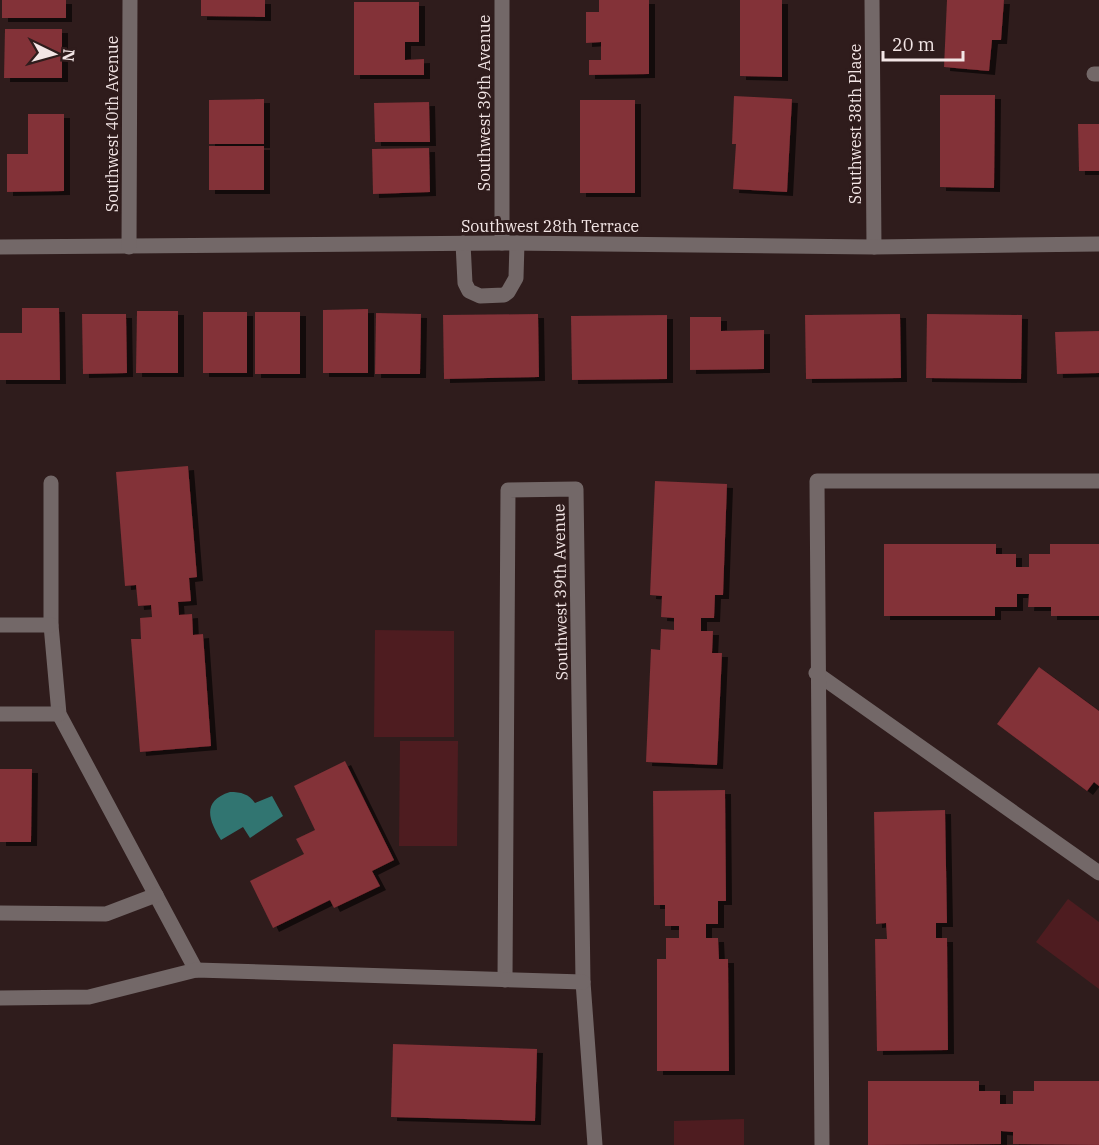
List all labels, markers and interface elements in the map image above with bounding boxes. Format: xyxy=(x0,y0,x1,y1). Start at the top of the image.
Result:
street label: Southwest 39th Avenue xyxy=(474,15,494,191)
north arrow xyxy=(24,24,84,84)
scale bar xyxy=(883,24,962,62)
text: 20 m xyxy=(892,33,935,56)
street label: Southwest 40th Avenue xyxy=(102,36,122,212)
street label: Southwest 38th Place xyxy=(845,44,865,204)
text: N xyxy=(58,48,79,62)
street label: Southwest 28th Terrace xyxy=(461,216,639,236)
street label: Southwest 39th Avenue xyxy=(548,504,572,680)

